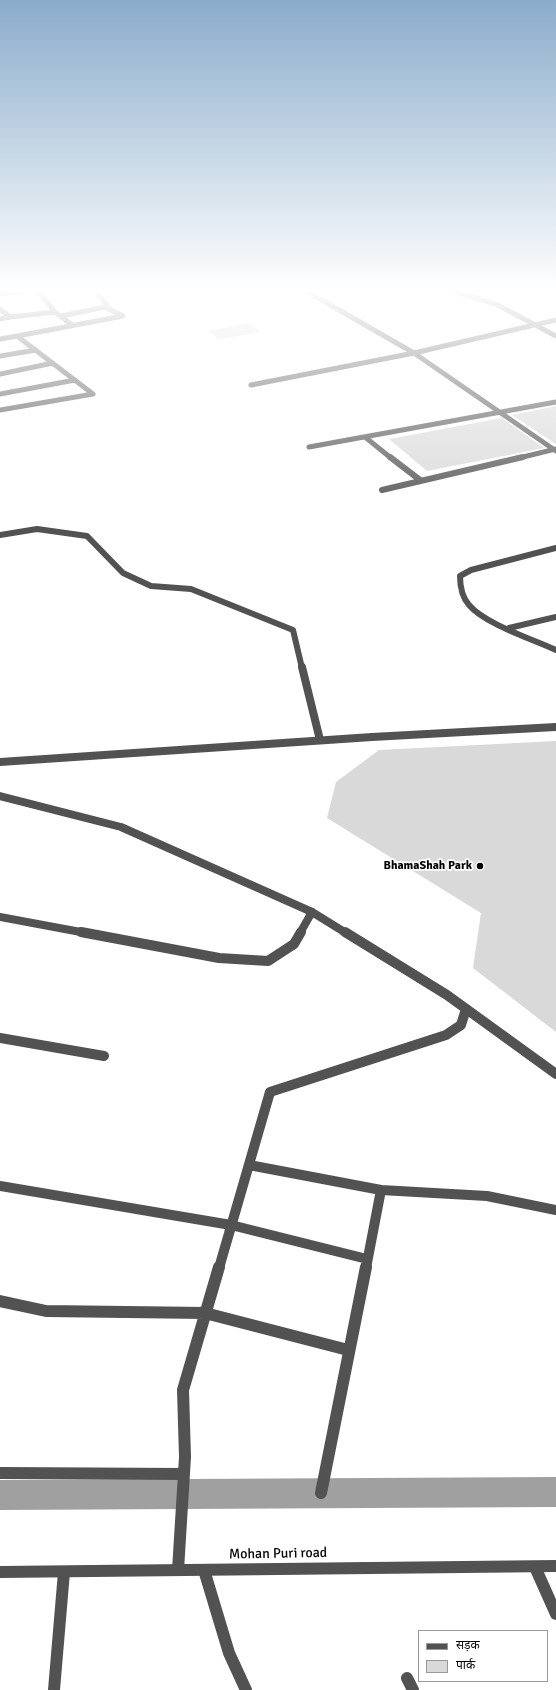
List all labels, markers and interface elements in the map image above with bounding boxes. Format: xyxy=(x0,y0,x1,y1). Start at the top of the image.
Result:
place label: BhamaShah Park xyxy=(384,859,472,873)
marker: BhamaShah Park xyxy=(475,861,485,871)
street label: Mohan Puri road xyxy=(229,1545,327,1563)
legend xyxy=(418,1630,548,1682)
text: सड़क xyxy=(456,1638,480,1653)
text: पार्क xyxy=(456,1658,475,1673)

